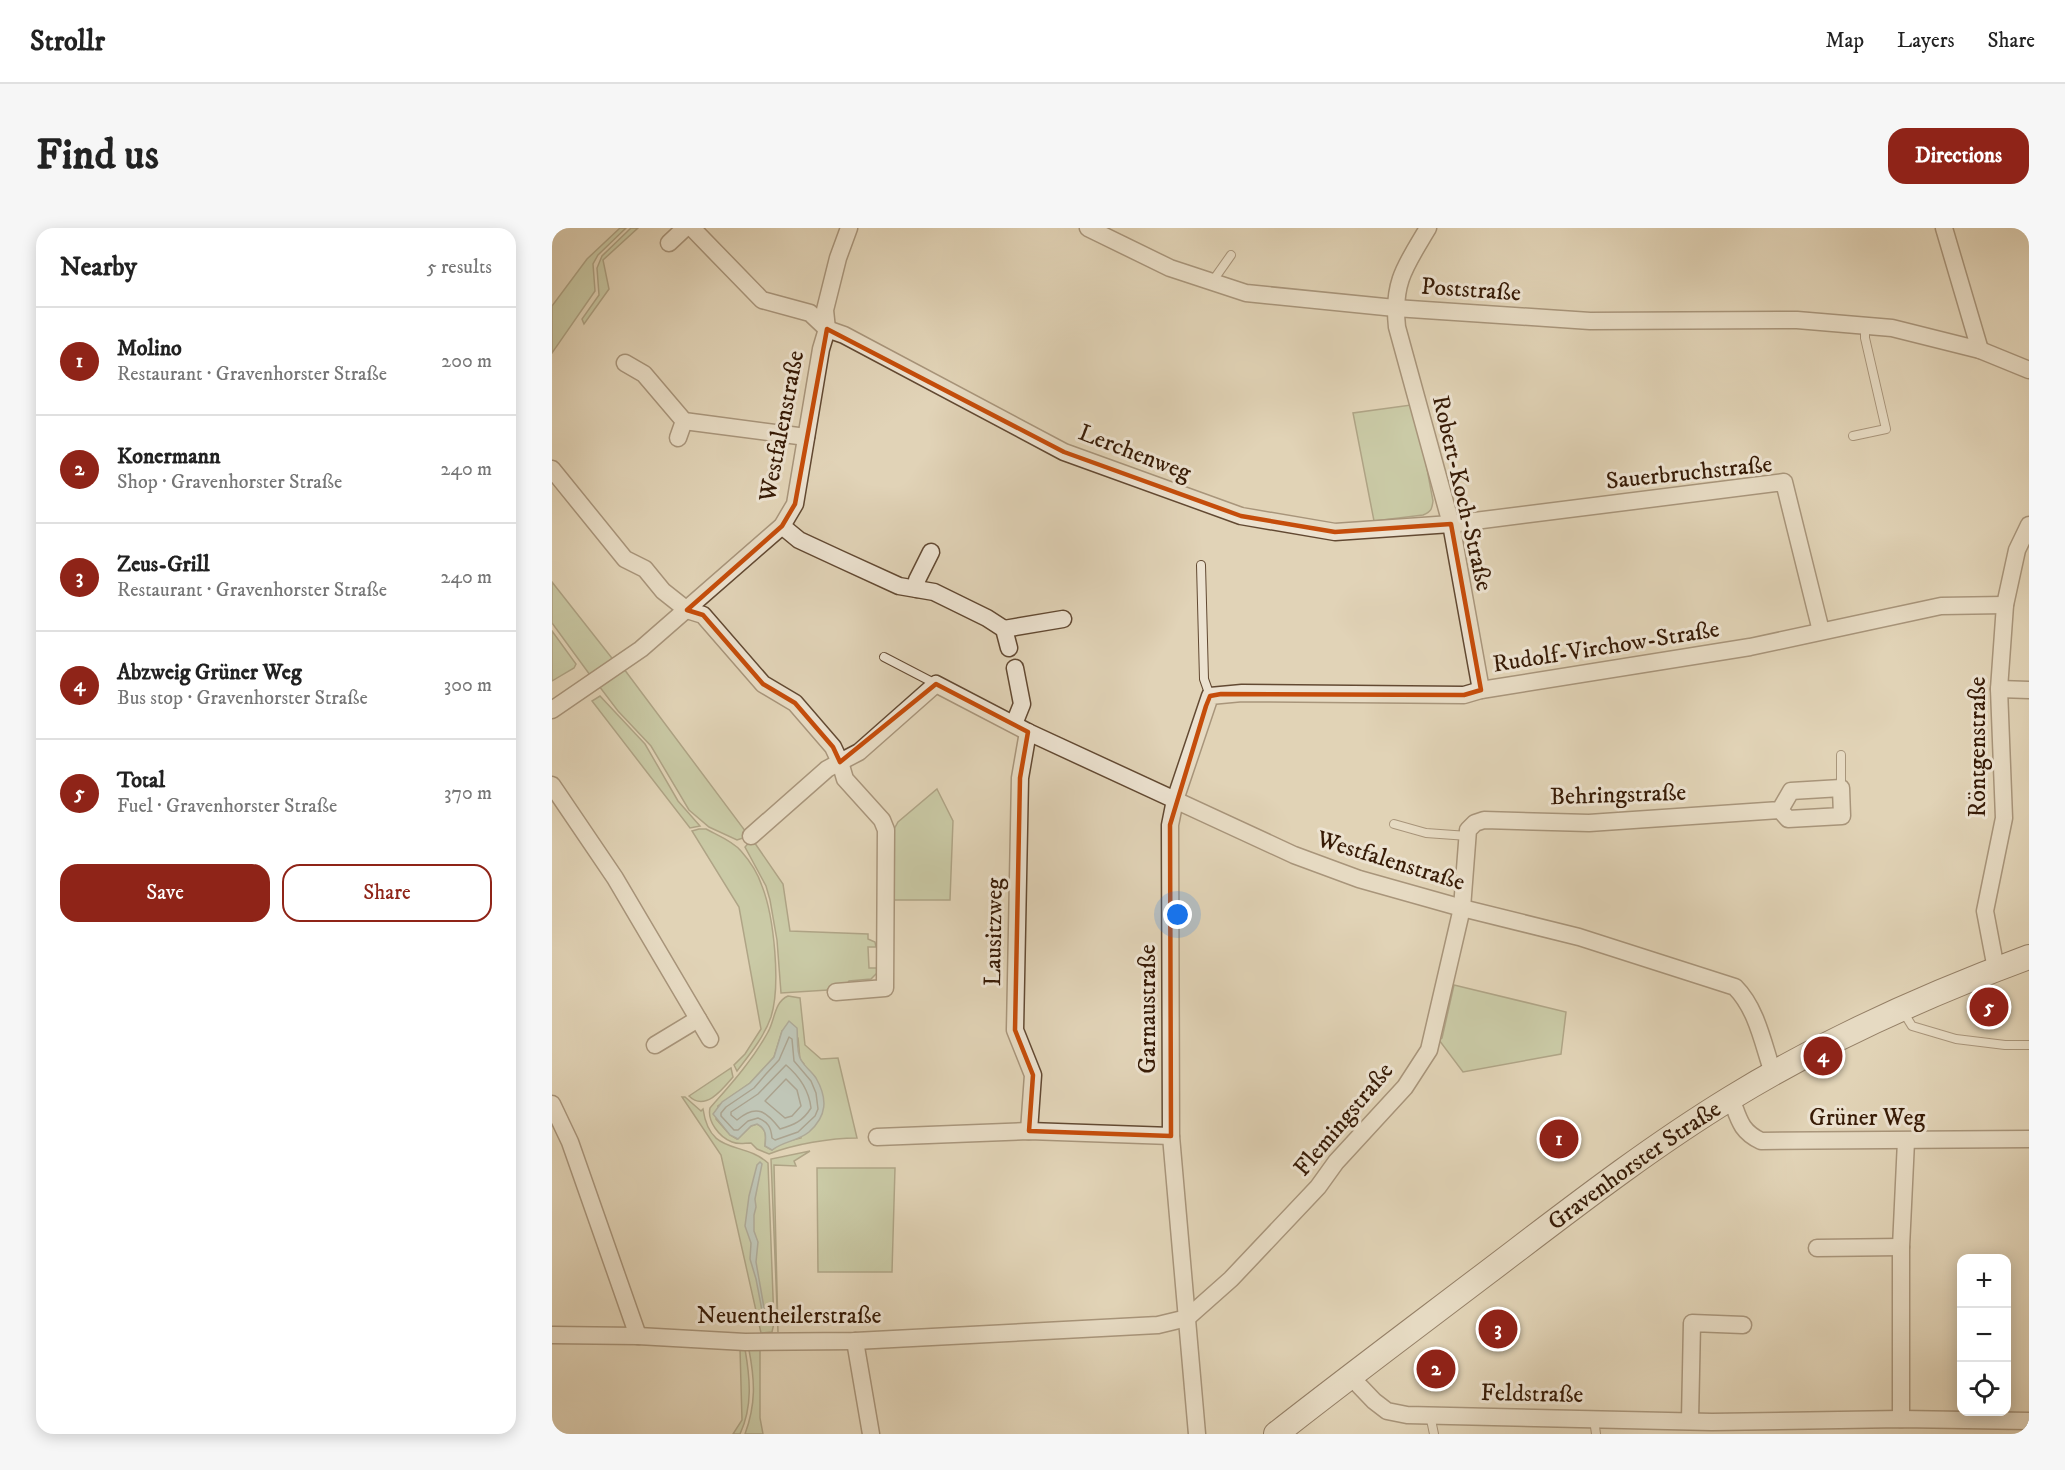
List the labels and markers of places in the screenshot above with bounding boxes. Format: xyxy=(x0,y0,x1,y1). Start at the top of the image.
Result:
pin: 5 xyxy=(1970,984,2008,1030)
pin: 4 xyxy=(1804,1034,1842,1078)
pin: 1 xyxy=(1540,1116,1578,1162)
pin: 3 xyxy=(1478,1306,1518,1352)
pin: 2 xyxy=(1416,1346,1456,1392)

